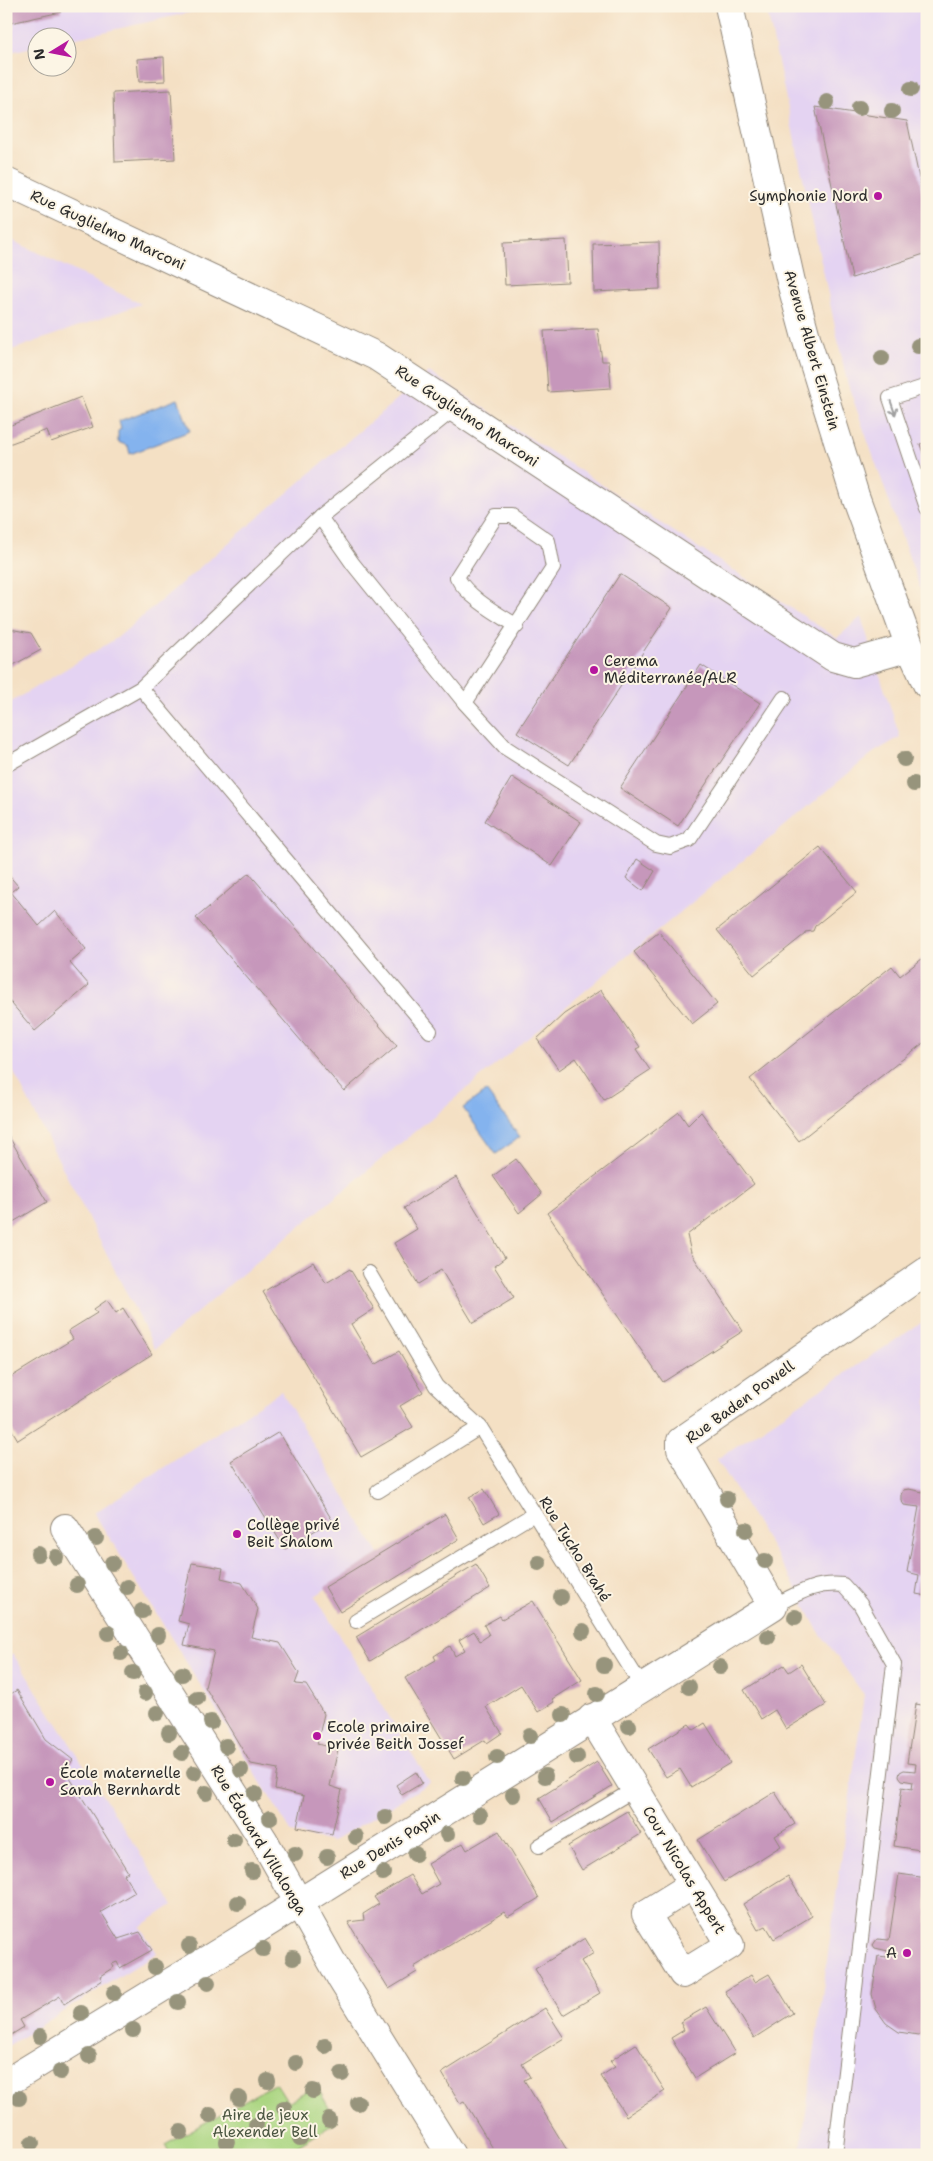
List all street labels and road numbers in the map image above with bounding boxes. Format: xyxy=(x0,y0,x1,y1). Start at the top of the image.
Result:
street label: Rue Guglielmo Marconi xyxy=(27,185,189,275)
street label: Avenue Albert Einstein xyxy=(780,268,844,432)
street label: Rue Guglielmo Marconi xyxy=(391,360,543,472)
street label: Rue Baden Powell xyxy=(682,1356,799,1448)
street label: Rue Tycho Brahé xyxy=(534,1492,616,1606)
street label: Rue Édouard Villalonga xyxy=(206,1761,313,1919)
street label: Cour Nicolas Appert xyxy=(638,1802,730,1938)
street label: Rue Denis Papin xyxy=(336,1806,444,1884)

